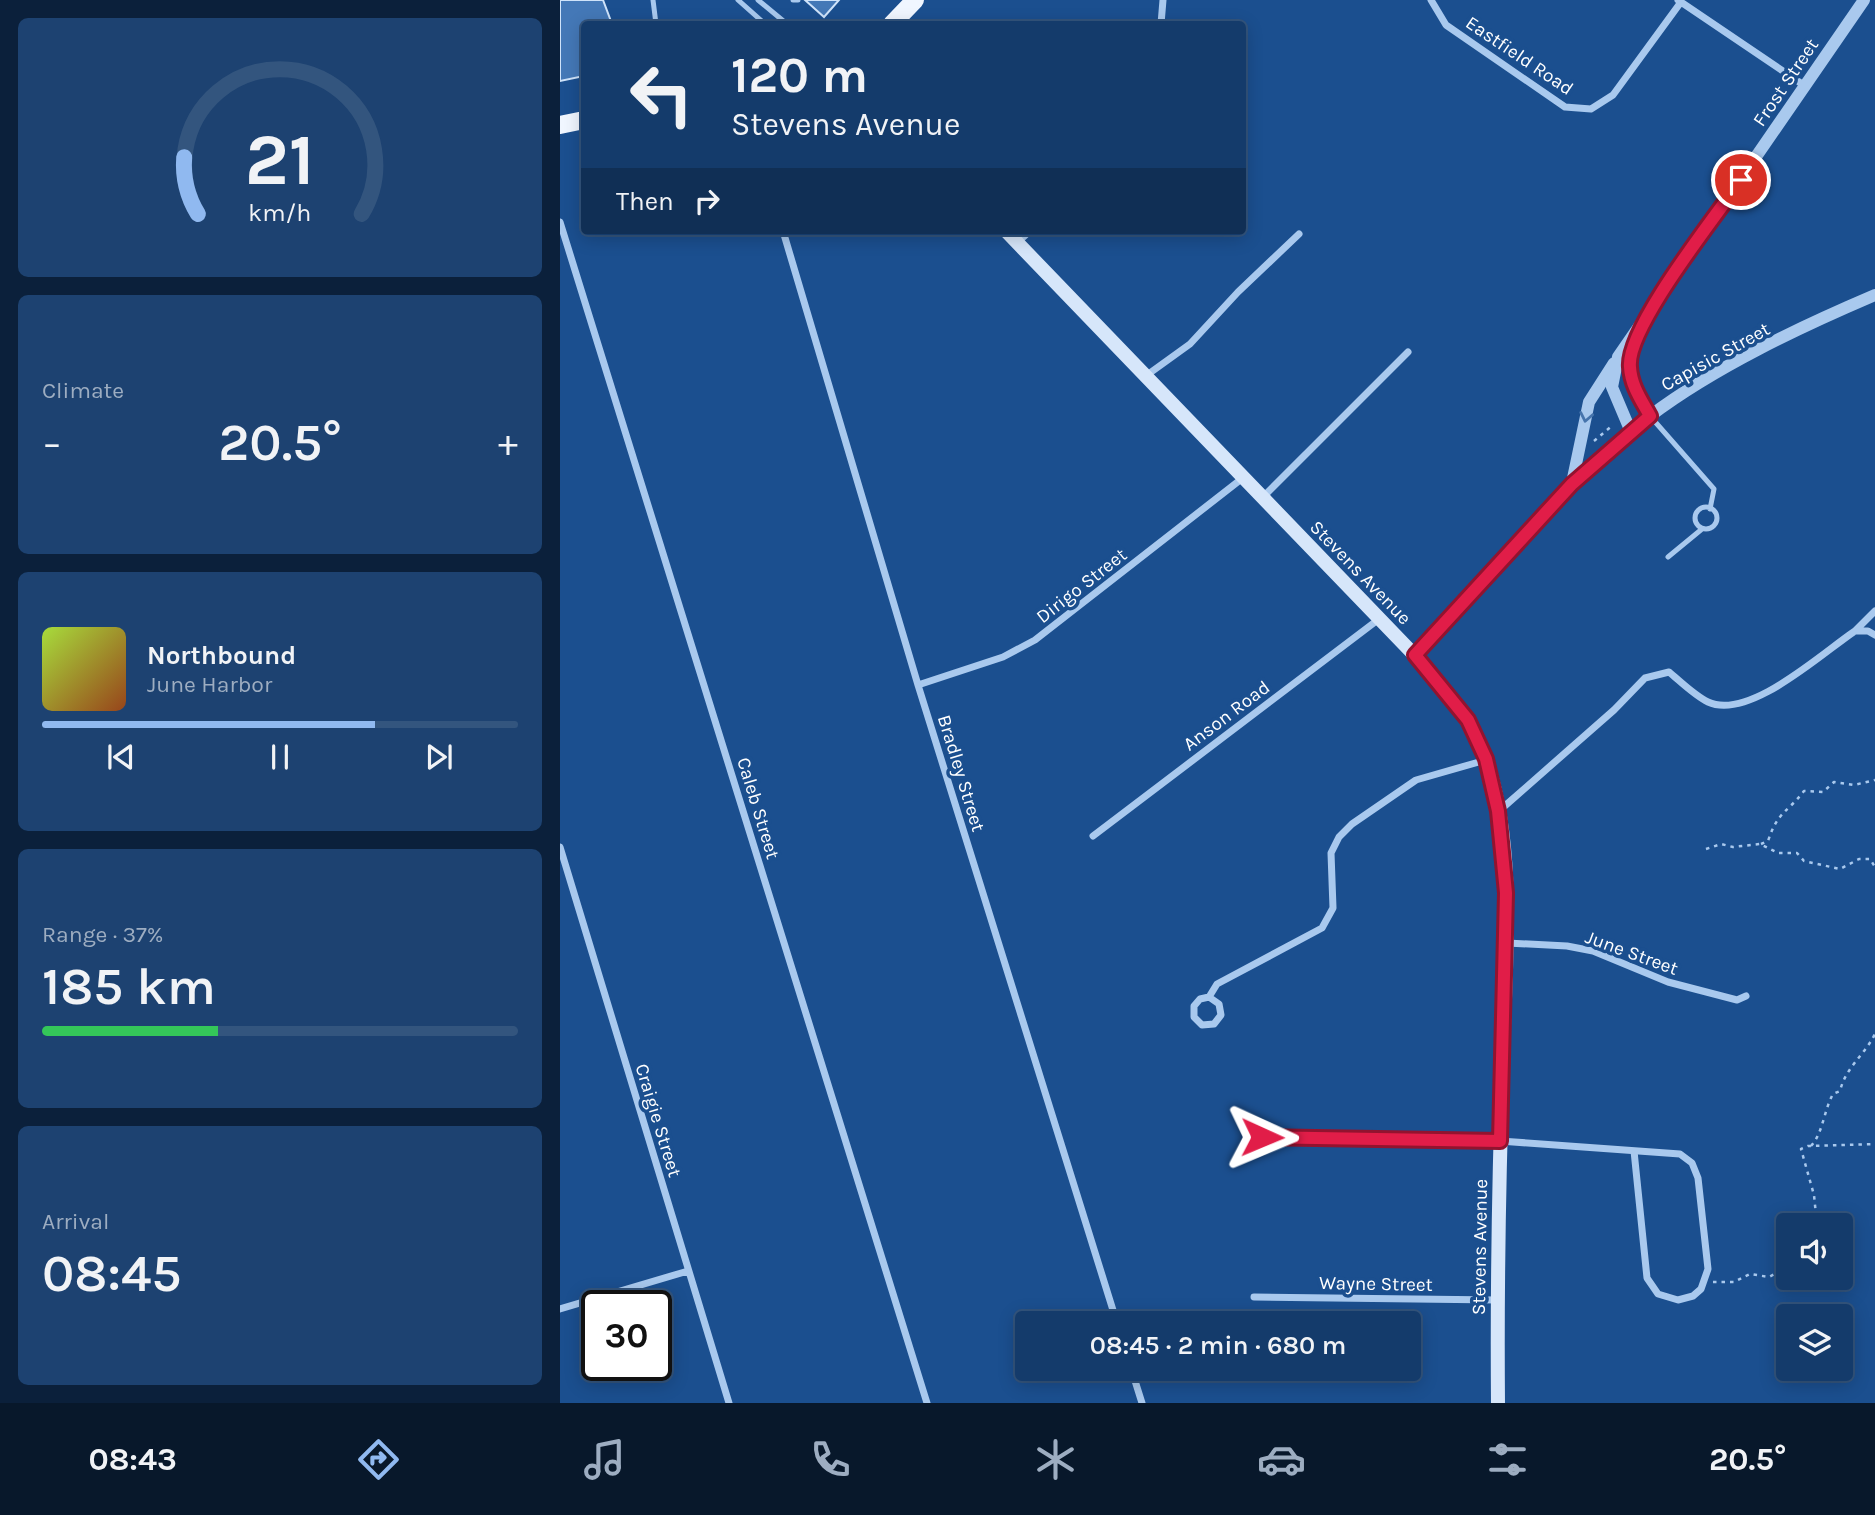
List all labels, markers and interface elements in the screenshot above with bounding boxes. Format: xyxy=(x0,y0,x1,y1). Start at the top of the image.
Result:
street label: Eastfield Road xyxy=(1461,12,1577,100)
street label: Frost Street xyxy=(1748,35,1823,131)
text: 120 m xyxy=(731,47,868,104)
icon: left xyxy=(616,49,707,140)
text: Stevens Avenue xyxy=(731,106,960,143)
text: 21 xyxy=(245,117,315,202)
pin xyxy=(1711,150,1771,210)
icon: arrive xyxy=(1722,161,1760,199)
icon: right xyxy=(688,182,726,220)
text: Then xyxy=(616,186,674,217)
text: km/h xyxy=(248,197,312,226)
street label: Capisic Street xyxy=(1657,318,1774,396)
text: Climate xyxy=(42,377,124,404)
one-way arrow xyxy=(1580,410,1595,422)
text: 20.5° xyxy=(218,412,342,473)
text: − xyxy=(42,421,62,466)
text: + xyxy=(498,421,518,466)
street label: Stevens Avenue xyxy=(1305,516,1415,629)
street label: Dirigo Street xyxy=(1032,544,1131,628)
text: Northbound xyxy=(147,640,296,671)
text: June Harbor xyxy=(147,671,272,698)
street label: Anson Road xyxy=(1179,676,1274,755)
street label: Bradley Street xyxy=(933,712,989,834)
icon: previous xyxy=(102,738,140,776)
icon: pause xyxy=(261,738,299,776)
icon: next xyxy=(420,738,458,776)
street label: Caleb Street xyxy=(732,755,784,862)
text: Range · 37% xyxy=(42,921,164,948)
street label: June Street xyxy=(1582,926,1681,980)
text: 185 km xyxy=(42,956,216,1017)
street label: Craigie Street xyxy=(630,1061,686,1180)
position arrow xyxy=(1225,1100,1299,1174)
street label: Stevens Avenue xyxy=(1468,1179,1492,1315)
text: Arrival xyxy=(42,1208,109,1235)
map controls xyxy=(1776,1213,1853,1381)
button: sound xyxy=(1776,1213,1853,1290)
text: 08:45 xyxy=(42,1243,181,1304)
street label: Wayne Street xyxy=(1319,1272,1433,1296)
speed limit sign: 30 xyxy=(581,1290,672,1381)
button: layers xyxy=(1776,1304,1853,1381)
text: 08:45 · 2 min · 680 m xyxy=(1090,1330,1346,1361)
icon: directions xyxy=(354,1435,403,1484)
icon: music xyxy=(580,1435,629,1484)
icon: phone xyxy=(806,1435,855,1484)
icon: climate xyxy=(1031,1435,1080,1484)
icon: car xyxy=(1257,1435,1306,1484)
icon: filters xyxy=(1483,1435,1532,1484)
text: 08:43 xyxy=(88,1441,177,1478)
text: 20.5° xyxy=(1709,1441,1786,1478)

